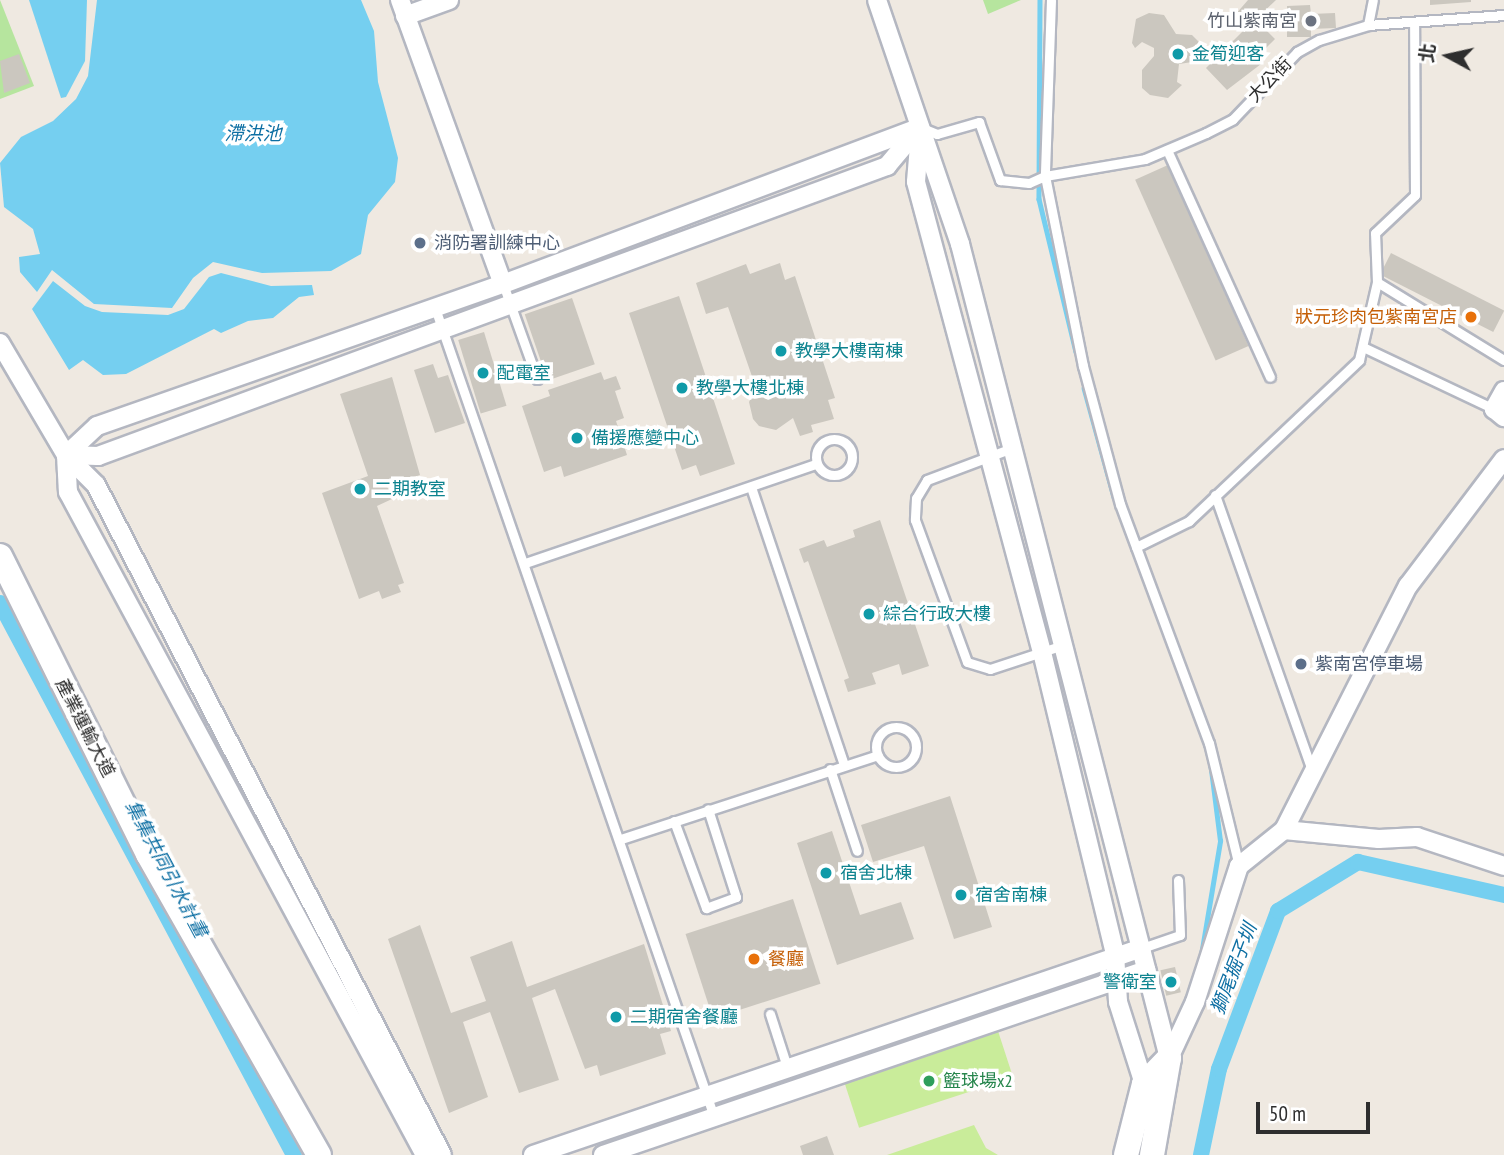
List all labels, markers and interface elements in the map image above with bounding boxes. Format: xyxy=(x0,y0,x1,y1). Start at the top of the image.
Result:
place label: 竹山紫南宮 xyxy=(1207,10,1297,32)
marker: 竹山紫南宮 xyxy=(1303,13,1319,29)
north arrow xyxy=(1413,21,1483,91)
text: 北 xyxy=(1414,42,1440,64)
place label: 金筍迎客 xyxy=(1192,43,1264,65)
marker: 金筍迎客 xyxy=(1170,46,1186,62)
street label: 大公街 xyxy=(1243,53,1297,107)
water label: 滯洪池 xyxy=(225,123,281,145)
place label: 消防署訓練中心 xyxy=(434,232,560,254)
marker: 消防署訓練中心 xyxy=(412,235,428,251)
place label: 狀元珍肉包紫南宮店 xyxy=(1295,306,1457,328)
marker: 狀元珍肉包紫南宮店 xyxy=(1463,309,1479,325)
place label: 教學大樓南棟 xyxy=(795,340,903,362)
marker: 教學大樓南棟 xyxy=(773,343,789,359)
place label: 配電室 xyxy=(497,362,551,384)
marker: 配電室 xyxy=(475,365,491,381)
place label: 教學大樓北棟 xyxy=(696,377,804,399)
marker: 教學大樓北棟 xyxy=(674,380,690,396)
place label: 備援應變中心 xyxy=(591,427,699,449)
marker: 備援應變中心 xyxy=(569,430,585,446)
place label: 二期教室 xyxy=(374,478,446,500)
marker: 二期教室 xyxy=(352,481,368,497)
place label: 綜合行政大樓 xyxy=(883,603,991,625)
marker: 綜合行政大樓 xyxy=(861,606,877,622)
place label: 紫南宮停車場 xyxy=(1315,653,1423,675)
marker: 紫南宮停車場 xyxy=(1293,656,1309,672)
street label: 產業運輸大道 xyxy=(51,675,119,781)
water label: 集集共同引水計畫 xyxy=(120,797,212,941)
place label: 宿舍北棟 xyxy=(840,862,912,884)
marker: 宿舍北棟 xyxy=(818,865,834,881)
place label: 宿舍南棟 xyxy=(975,884,1047,906)
marker: 宿舍南棟 xyxy=(953,887,969,903)
water label: 獅尾掘子圳 xyxy=(1206,921,1262,1017)
place label: 餐廳 xyxy=(768,948,804,970)
marker: 餐廳 xyxy=(746,951,762,967)
place label: 警衛室 xyxy=(1103,971,1157,993)
marker: 警衛室 xyxy=(1163,974,1179,990)
place label: 二期宿舍餐廳 xyxy=(630,1006,738,1028)
marker: 二期宿舍餐廳 xyxy=(608,1009,624,1025)
place label: 籃球場x2 xyxy=(943,1070,1013,1092)
marker: 籃球場x2 xyxy=(921,1073,937,1089)
scale bar xyxy=(1259,1088,1373,1132)
text: 50 m xyxy=(1269,1100,1306,1127)

